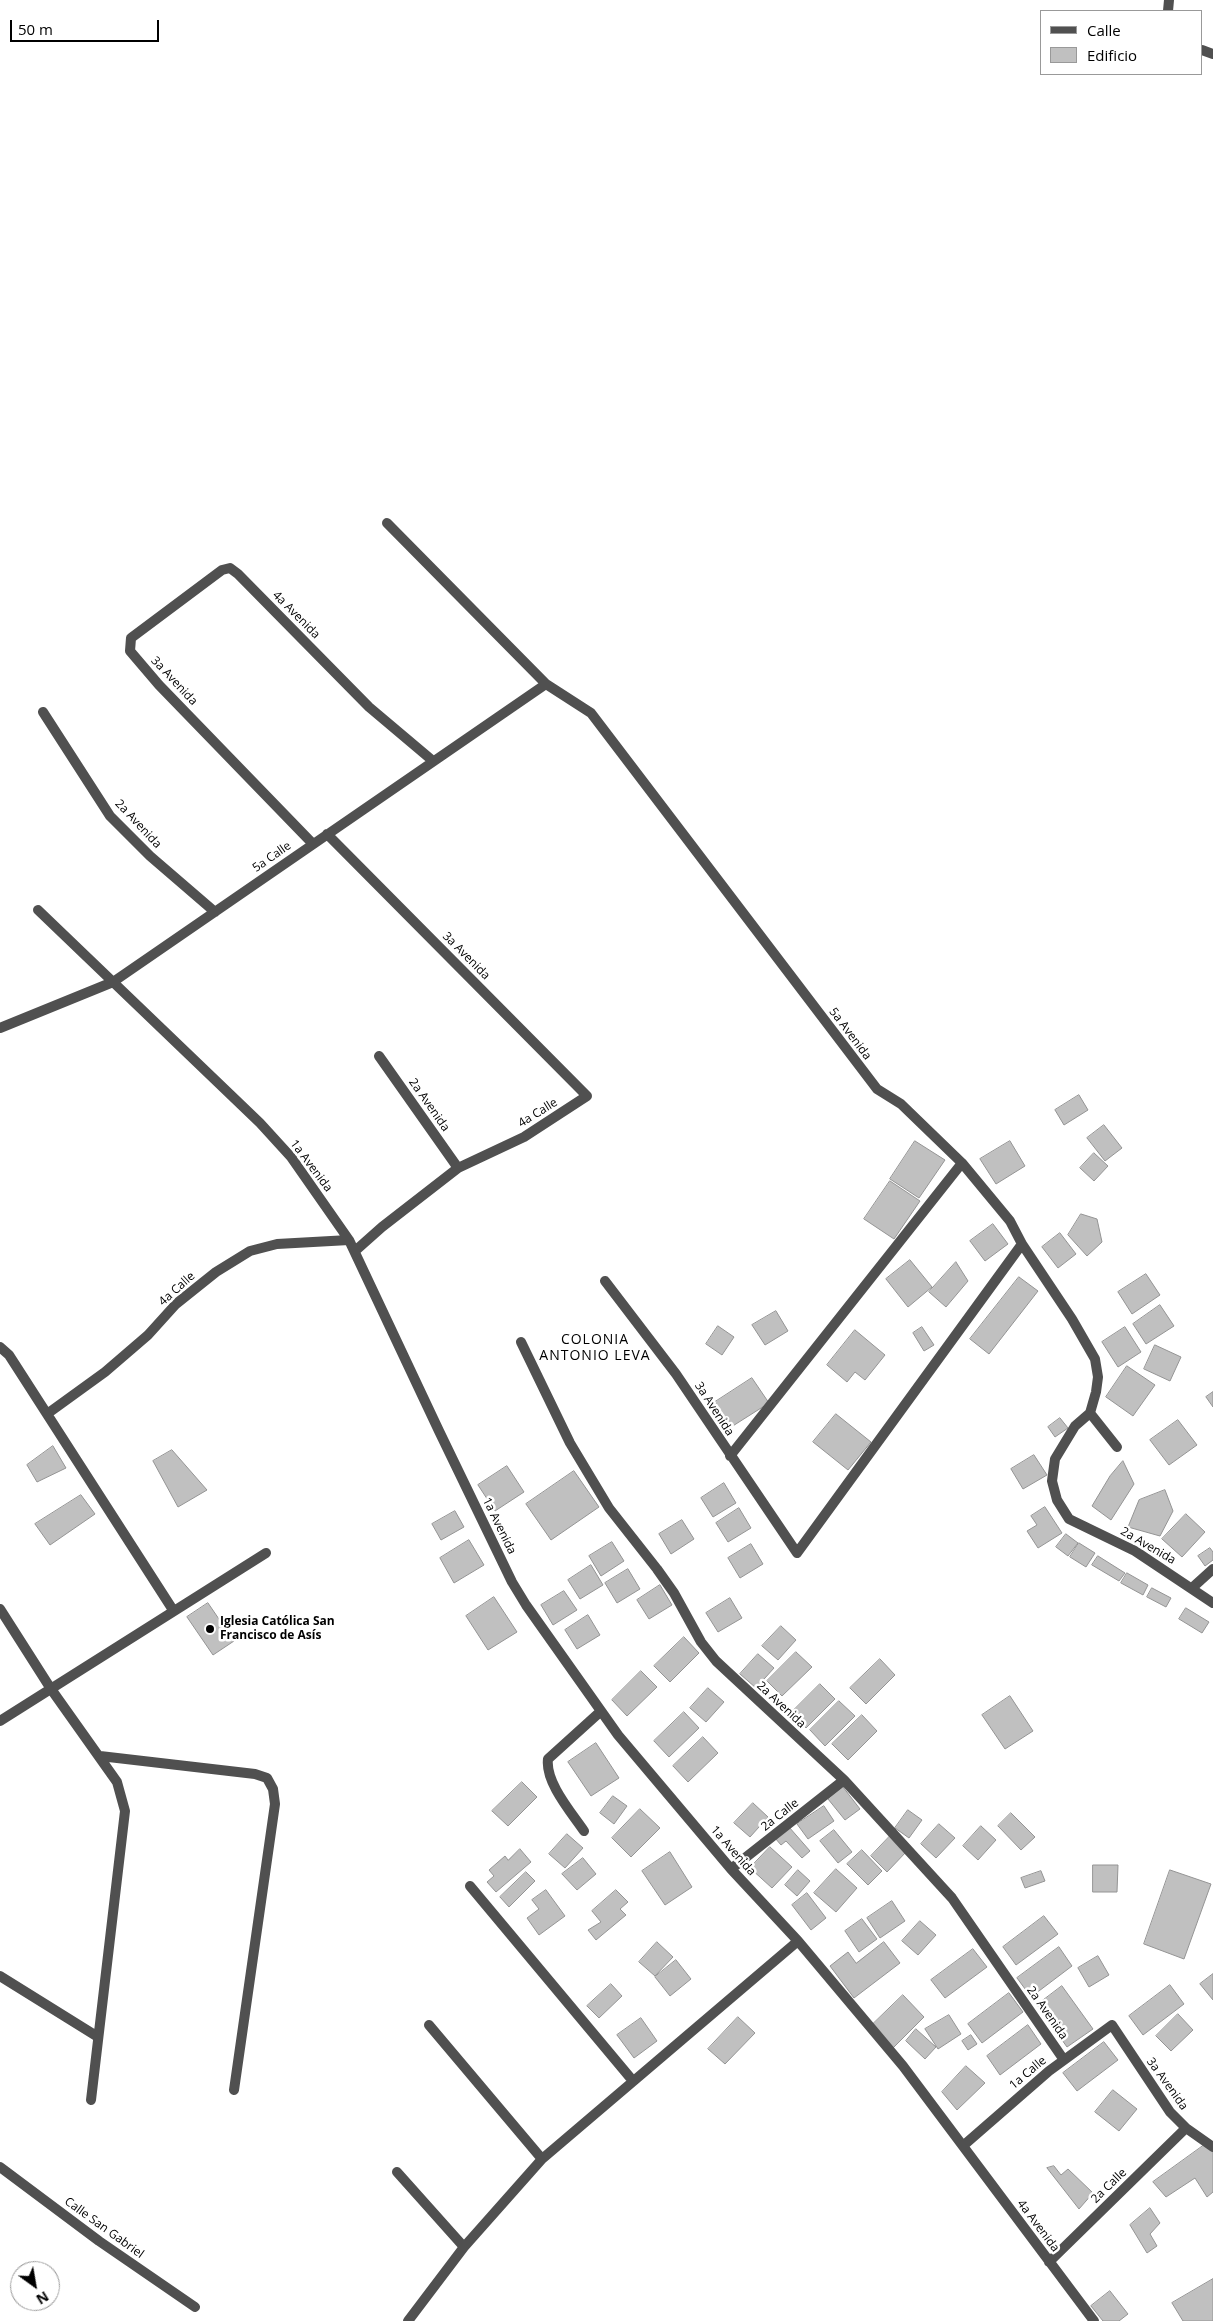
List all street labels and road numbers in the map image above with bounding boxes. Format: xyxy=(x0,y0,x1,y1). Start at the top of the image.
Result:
street label: 4a Avenida xyxy=(269,588,323,642)
street label: 3a Avenida xyxy=(148,654,200,708)
street label: 2a Avenida xyxy=(112,797,164,851)
street label: 5a Calle xyxy=(250,839,294,875)
street label: 3a Avenida xyxy=(439,929,493,983)
street label: 5a Avenida xyxy=(826,1005,874,1063)
street label: 2a Avenida xyxy=(406,1076,452,1134)
street label: 4a Calle xyxy=(516,1095,560,1131)
street label: 1a Avenida xyxy=(287,1137,335,1195)
street label: 4a Calle xyxy=(156,1269,198,1309)
street label: 3a Avenida xyxy=(691,1379,737,1439)
street label: 1a Avenida xyxy=(479,1495,519,1557)
street label: 2a Avenida xyxy=(1118,1524,1178,1568)
street label: 2a Avenida xyxy=(754,1679,808,1731)
street label: 2a Calle xyxy=(758,1796,802,1834)
street label: 1a Avenida xyxy=(707,1823,759,1879)
street label: 2a Avenida xyxy=(1024,1984,1070,2042)
street label: 1a Calle xyxy=(1007,2053,1049,2093)
street label: 3a Avenida xyxy=(1143,2055,1191,2113)
street label: 2a Calle xyxy=(1088,2166,1130,2206)
street label: Calle San Gabriel xyxy=(62,2194,146,2262)
street label: 4a Avenida xyxy=(1014,2197,1062,2255)

